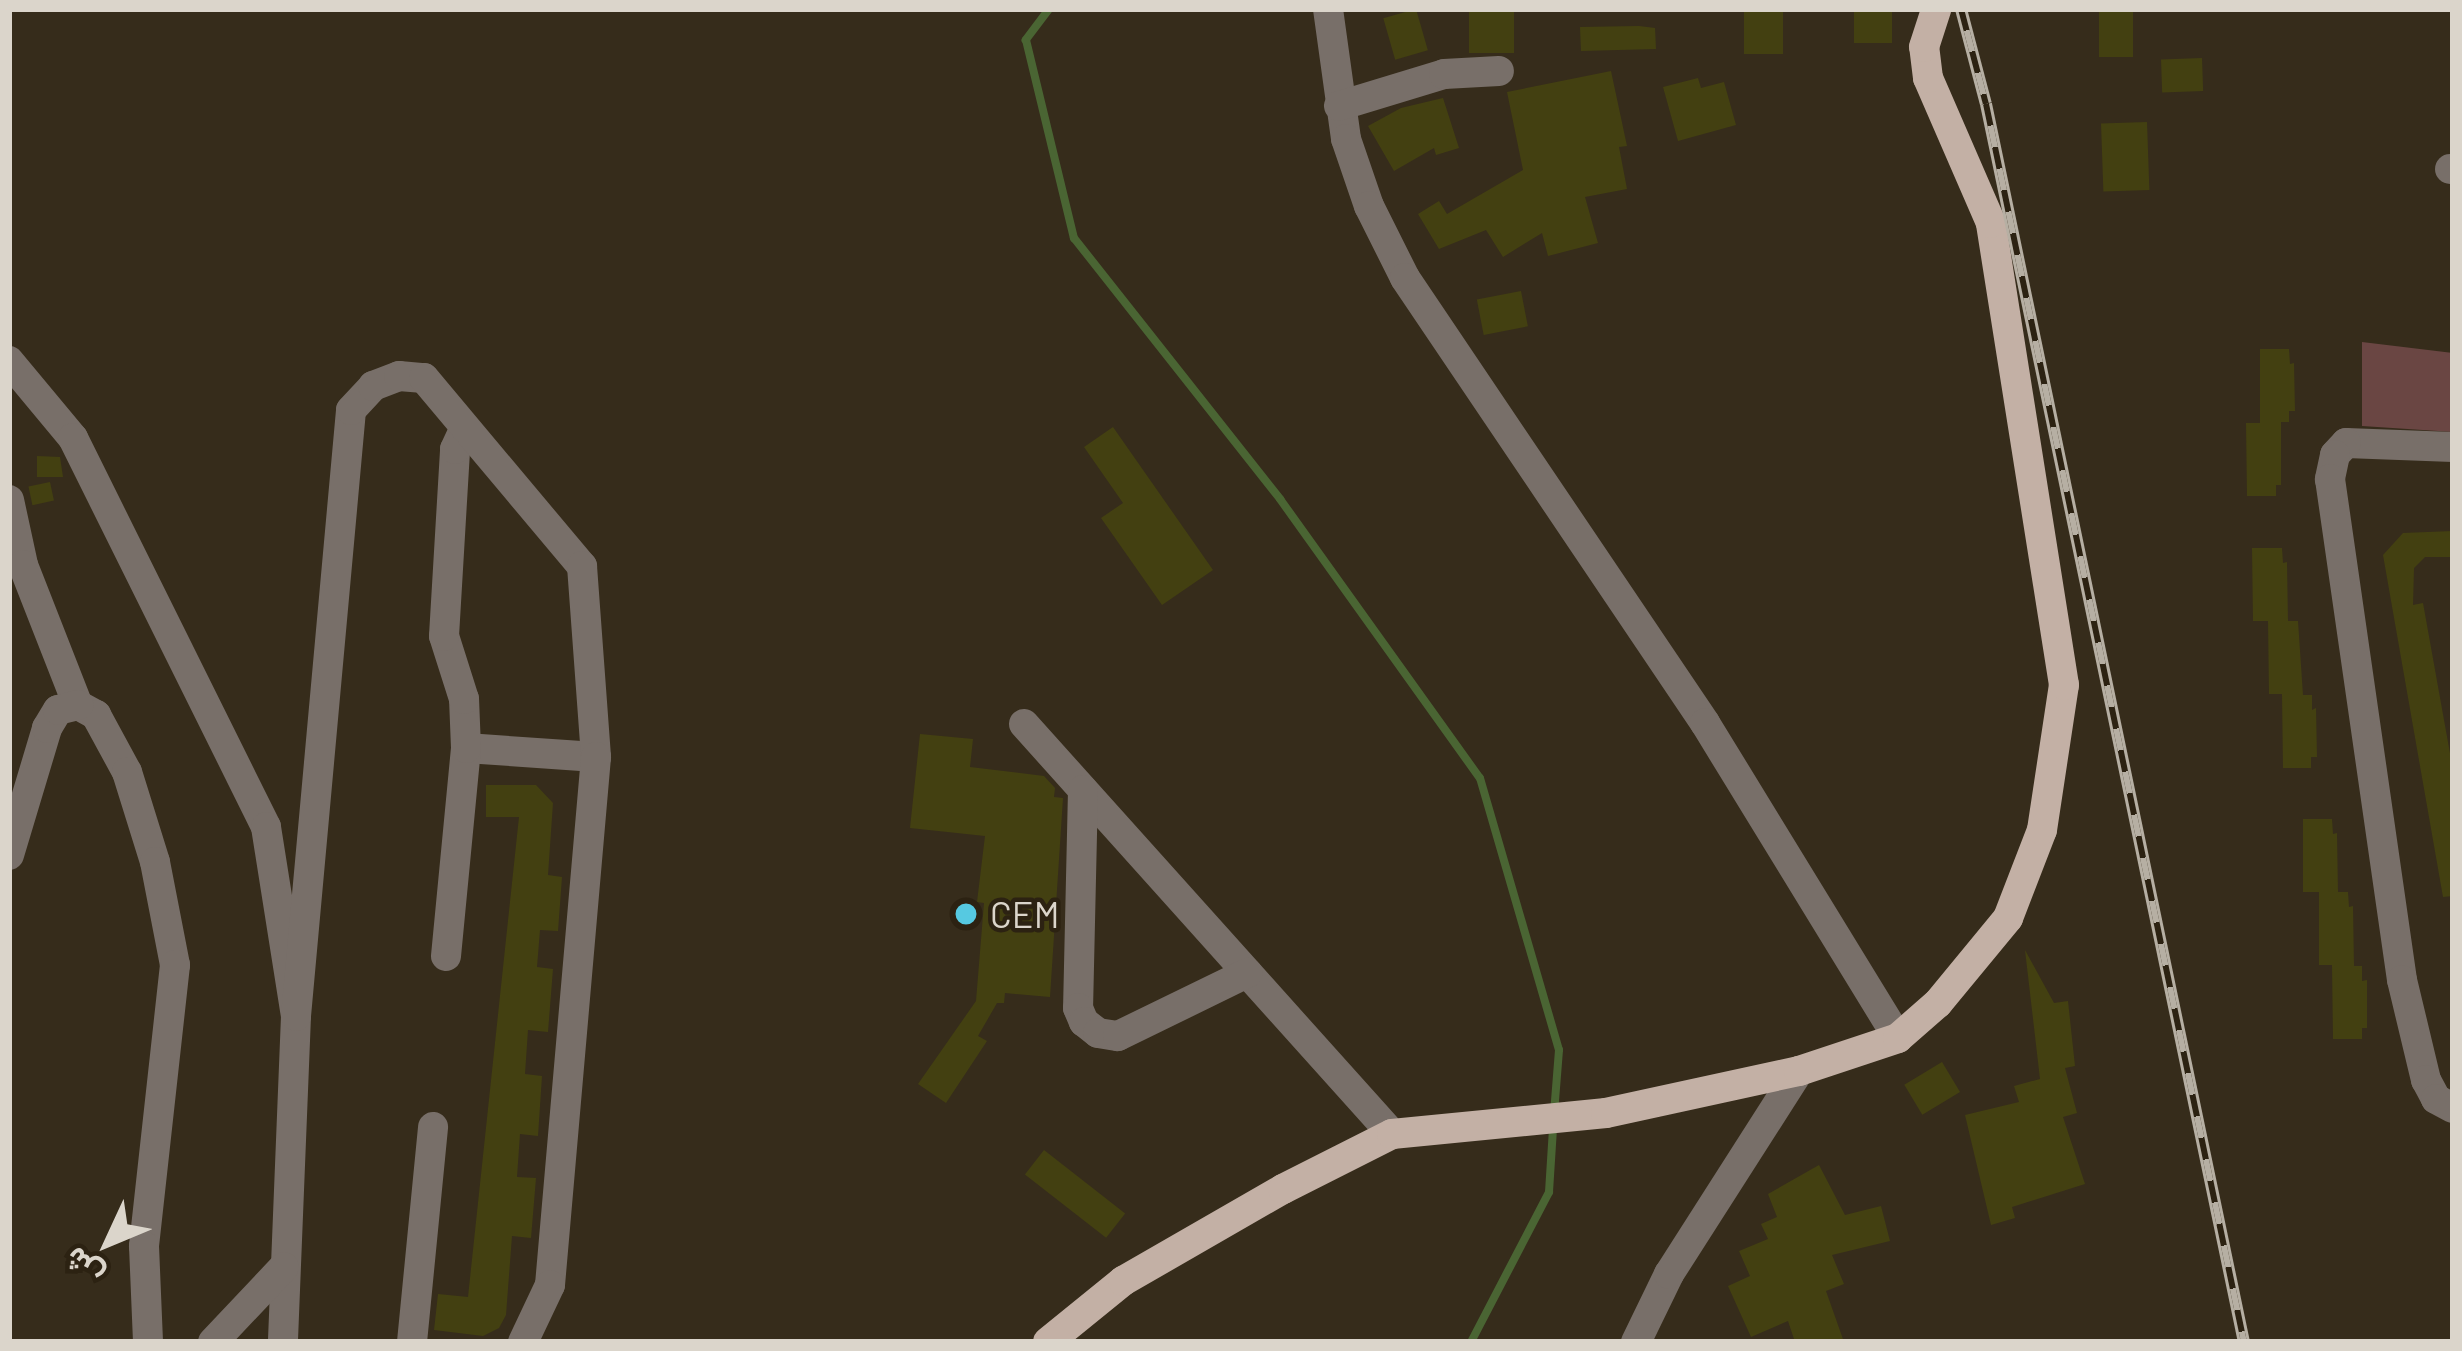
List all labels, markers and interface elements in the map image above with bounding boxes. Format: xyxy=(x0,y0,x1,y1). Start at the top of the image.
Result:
place label: CEM xyxy=(990,892,1059,936)
marker: CEM xyxy=(953,901,979,927)
north arrow xyxy=(48,1183,168,1303)
text: ش xyxy=(54,1240,110,1296)

